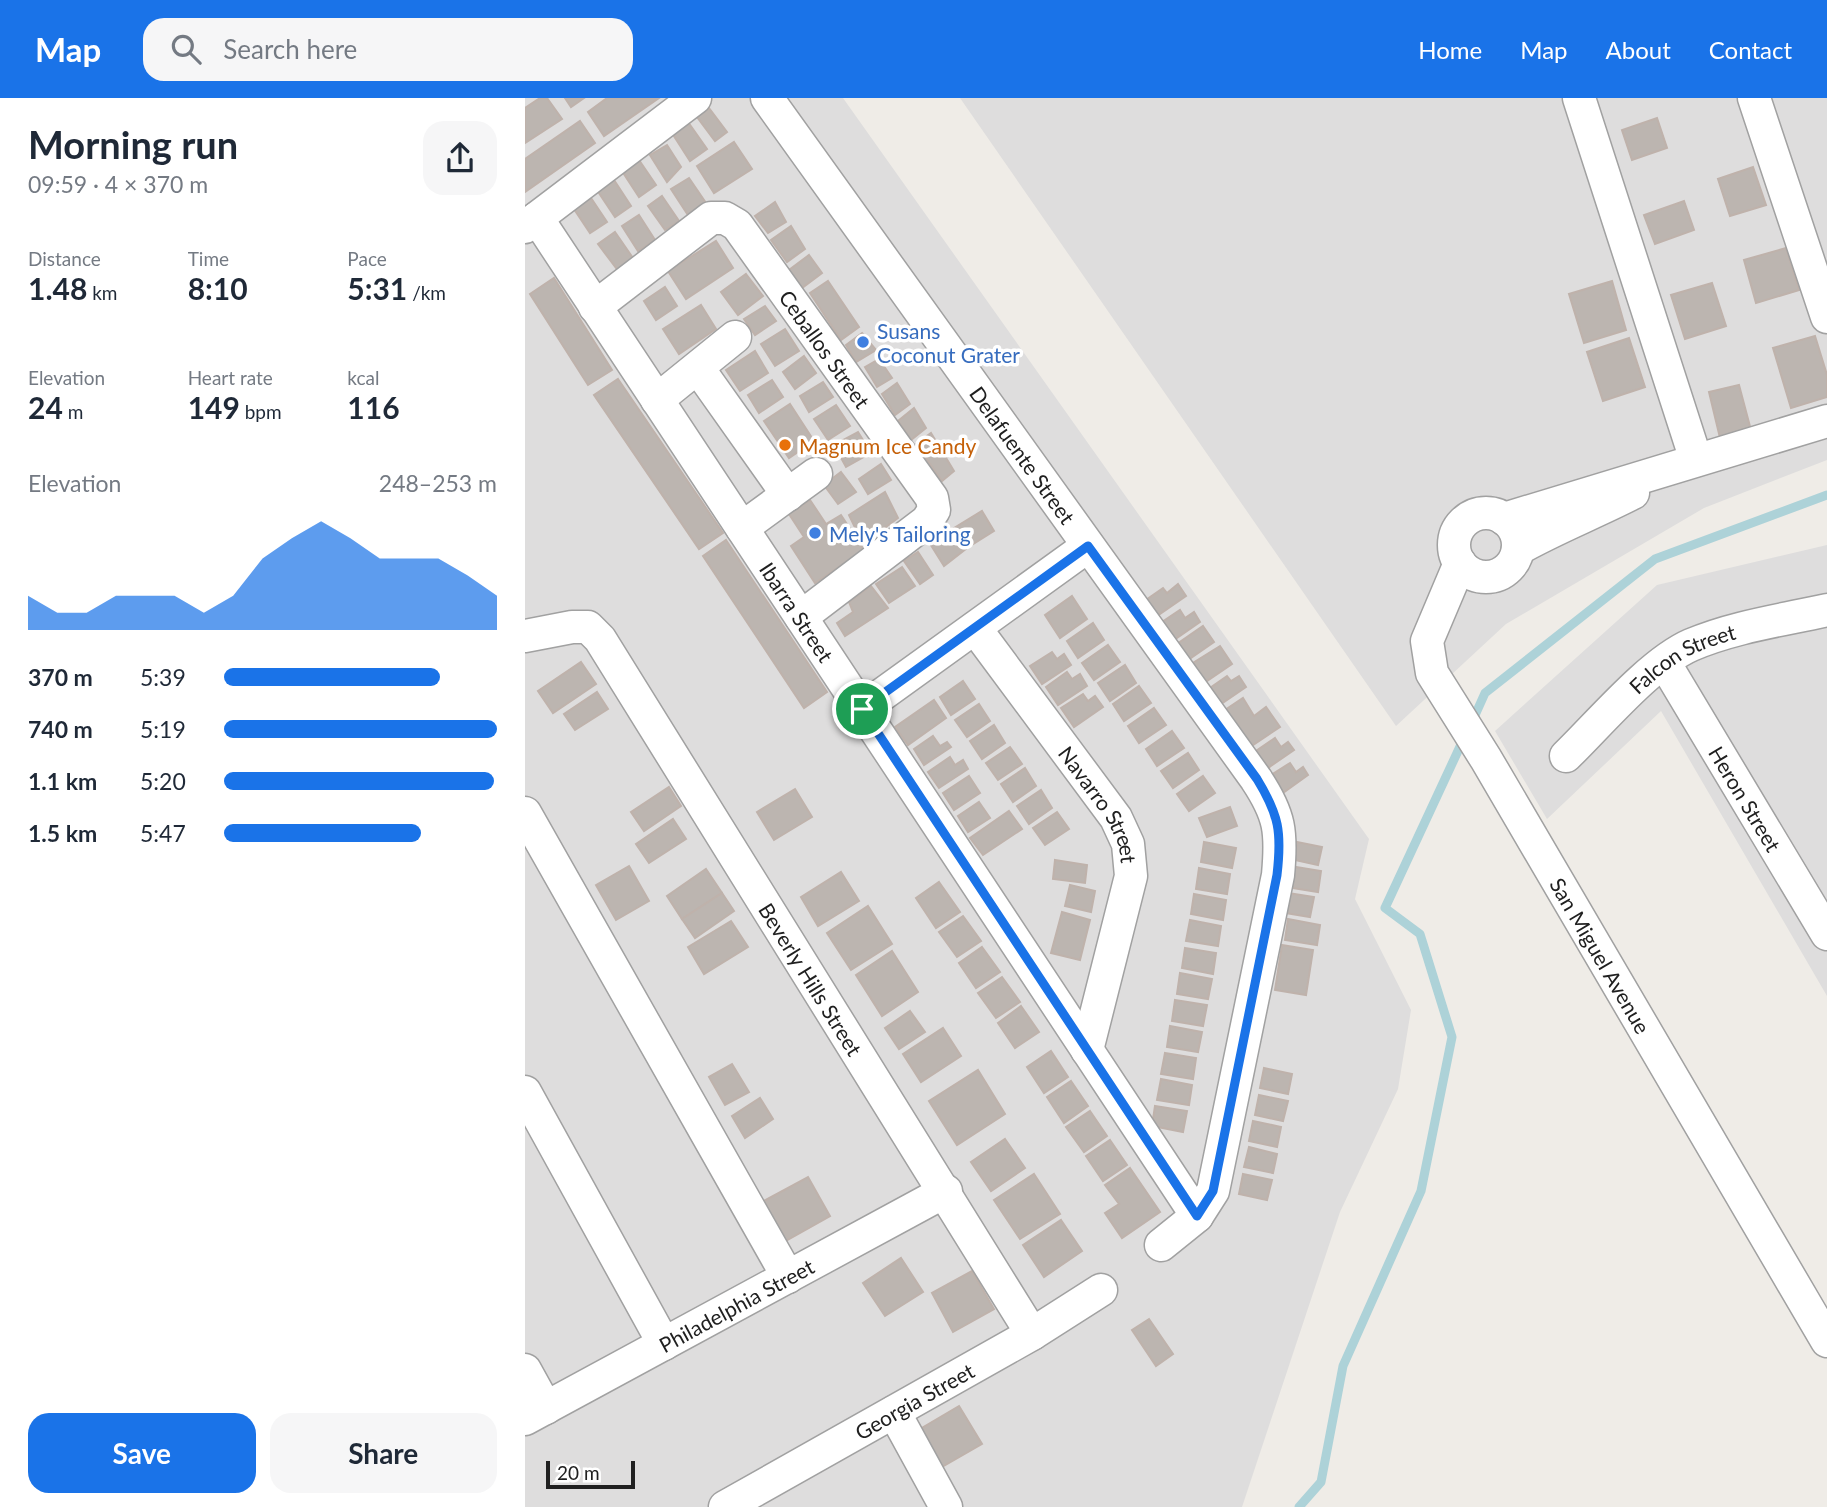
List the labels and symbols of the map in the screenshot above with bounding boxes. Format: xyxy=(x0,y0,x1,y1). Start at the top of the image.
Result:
street label: Ceballos Street xyxy=(775,285,876,413)
place label: Susans Coconut Grater xyxy=(877,318,1020,367)
marker: Susans Coconut Grater xyxy=(855,334,871,350)
street label: Delafuente Street xyxy=(965,381,1081,529)
place label: Magnum Ice Candy xyxy=(799,433,976,458)
marker: Magnum Ice Candy xyxy=(777,437,793,453)
place label: Mely's Tailoring xyxy=(829,521,971,546)
marker: Mely's Tailoring xyxy=(807,525,823,541)
street label: Ibarra Street xyxy=(755,557,840,667)
street label: Falcon Street xyxy=(1623,618,1738,698)
pin xyxy=(832,679,892,739)
street label: Navarro Street xyxy=(1054,741,1142,865)
street label: Heron Street xyxy=(1705,741,1787,856)
street label: San Miguel Avenue xyxy=(1546,873,1656,1037)
street label: Beverly Hills Street xyxy=(754,898,868,1060)
street label: Philadelphia Street xyxy=(654,1252,818,1357)
street label: Georgia Street xyxy=(850,1357,978,1444)
scale bar xyxy=(546,1458,635,1490)

